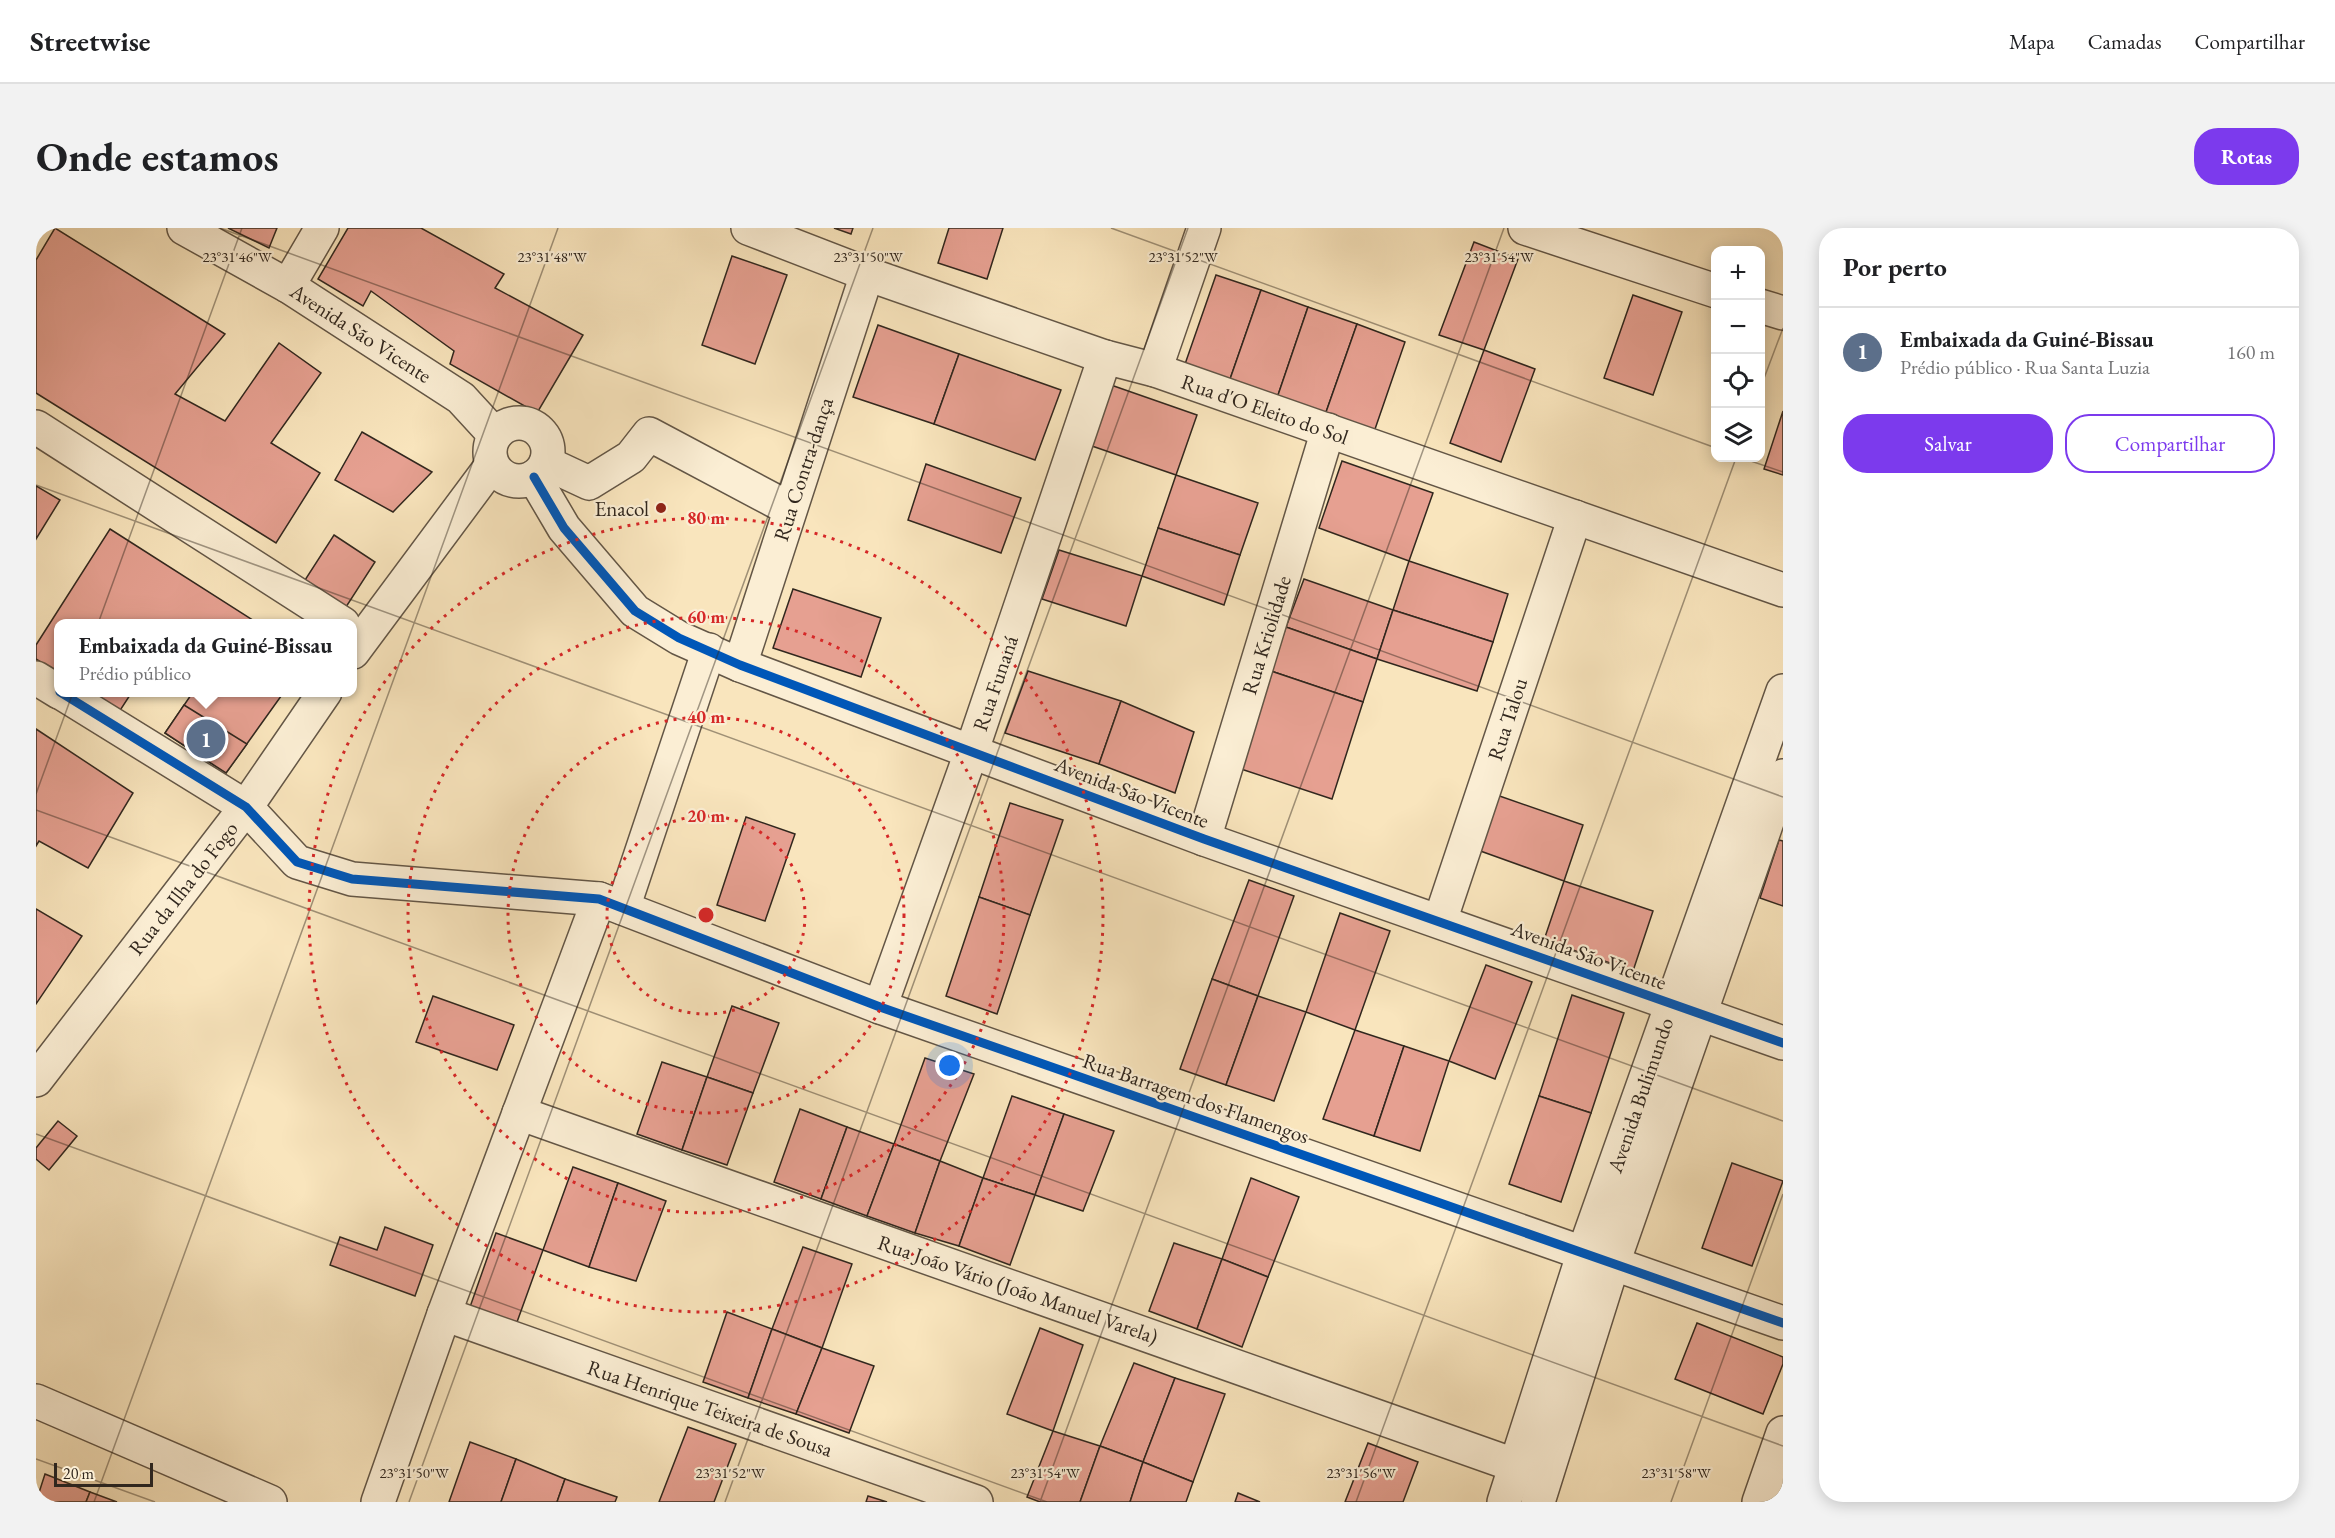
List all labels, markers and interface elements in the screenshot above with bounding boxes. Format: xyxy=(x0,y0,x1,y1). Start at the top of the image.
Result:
text: Streetwise xyxy=(30,23,150,59)
text: Mapa xyxy=(2009,28,2055,55)
text: Camadas xyxy=(2088,28,2161,55)
text: Compartilhar xyxy=(2194,28,2305,55)
button: Rotas xyxy=(2194,128,2299,185)
text: Onde estamos xyxy=(36,129,279,184)
map controls xyxy=(1711,246,1765,462)
button: + xyxy=(1711,246,1765,300)
text: 23°31'46"W xyxy=(202,247,272,266)
text: 23°31'48"W xyxy=(517,247,587,266)
text: 23°31'50"W xyxy=(833,247,903,266)
text: 23°31'52"W xyxy=(1148,247,1218,266)
text: 23°31'54"W xyxy=(1464,247,1534,266)
text: Por perto xyxy=(1843,250,1947,284)
street label: Avenida São Vicente xyxy=(284,277,437,389)
button: − xyxy=(1711,300,1765,354)
text: Embaixada da Guiné-Bissau xyxy=(1900,325,2154,354)
text: 1 xyxy=(1857,339,1868,365)
text: 160 m xyxy=(2227,339,2275,365)
button: locate xyxy=(1711,354,1765,408)
text: Prédio público · Rua Santa Luzia xyxy=(1900,354,2150,380)
street label: Rua d'O Eleito do Sol xyxy=(1178,368,1352,450)
street label: Rua Contra-dança xyxy=(767,393,839,544)
button: layers xyxy=(1711,408,1765,462)
button: Salvar xyxy=(1843,414,2053,473)
button: Compartilhar xyxy=(2065,414,2275,473)
place label: Enacol xyxy=(594,495,649,522)
marker: Enacol xyxy=(654,501,668,515)
text: 80 m xyxy=(687,506,725,529)
street label: Rua Kriolidade xyxy=(1235,572,1297,698)
text: 60 m xyxy=(687,605,725,628)
popup xyxy=(54,619,357,697)
text: Embaixada da Guiné-Bissau xyxy=(79,631,332,660)
street label: Rua Funaná xyxy=(966,631,1024,734)
text: Prédio público xyxy=(79,660,191,686)
street label: Rua Talou xyxy=(1481,674,1533,764)
text: 40 m xyxy=(687,705,725,728)
pin: 1 xyxy=(186,716,226,762)
street label: Avenida São Vicente xyxy=(1050,750,1213,834)
text: 20 m xyxy=(687,804,725,827)
street label: Rua da Ilha do Fogo xyxy=(122,816,244,960)
centre of rings xyxy=(696,905,716,925)
street label: Avenida São Vicente xyxy=(1507,914,1670,996)
street label: Avenida Bulimundo xyxy=(1600,1014,1679,1177)
street label: Rua Barragem dos Flamengos xyxy=(1079,1047,1313,1150)
your location xyxy=(935,1051,964,1080)
street label: Rua João Vário (João Manuel Varela) xyxy=(874,1228,1162,1350)
street label: Rua Henrique Teixeira de Sousa xyxy=(584,1353,837,1463)
scale bar xyxy=(54,1460,153,1488)
text: 20 m xyxy=(63,1463,94,1484)
text: 23°31'50"W xyxy=(379,1463,449,1482)
text: 23°31'52"W xyxy=(695,1463,765,1482)
text: 23°31'54"W xyxy=(1010,1463,1080,1482)
text: 23°31'56"W xyxy=(1326,1463,1396,1482)
text: 23°31'58"W xyxy=(1641,1463,1711,1482)

